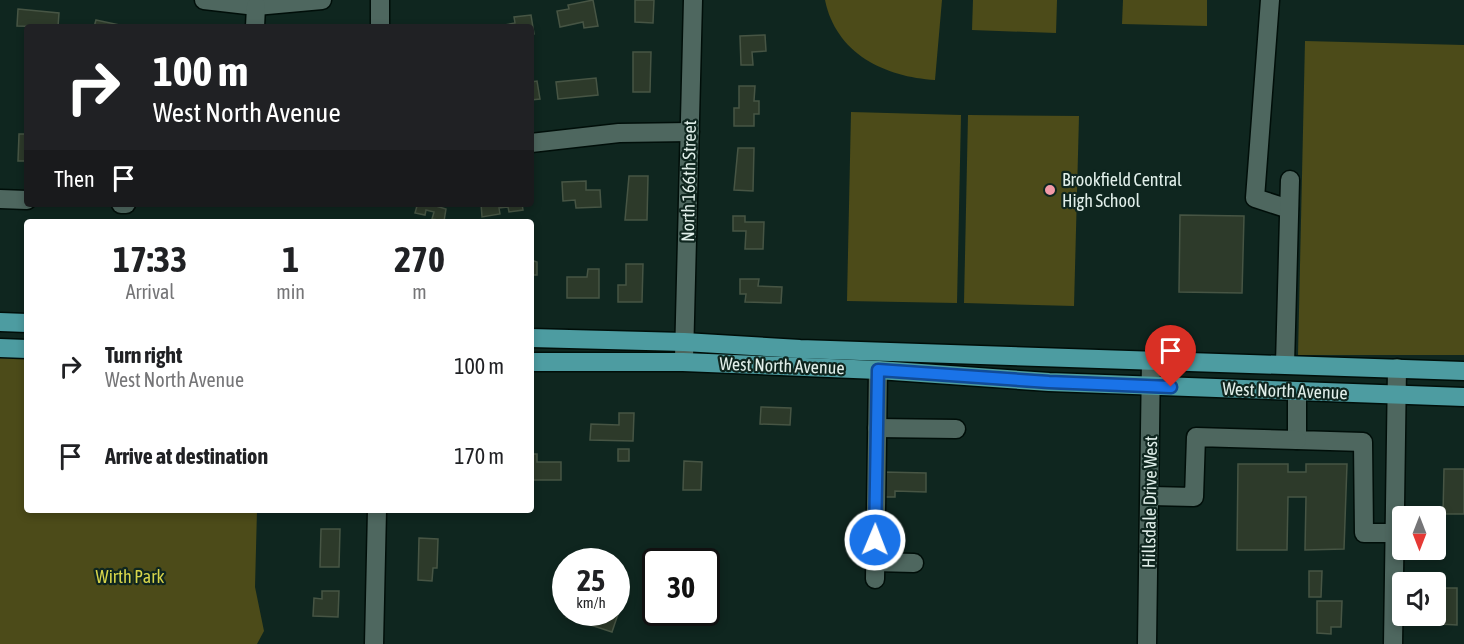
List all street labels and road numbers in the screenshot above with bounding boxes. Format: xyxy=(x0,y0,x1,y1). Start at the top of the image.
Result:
street label: North 166th Street xyxy=(677,120,700,242)
street label: West North Avenue xyxy=(719,353,845,378)
street label: West North Avenue xyxy=(1222,378,1348,403)
street label: Hillsdale Drive West xyxy=(1138,436,1161,568)

